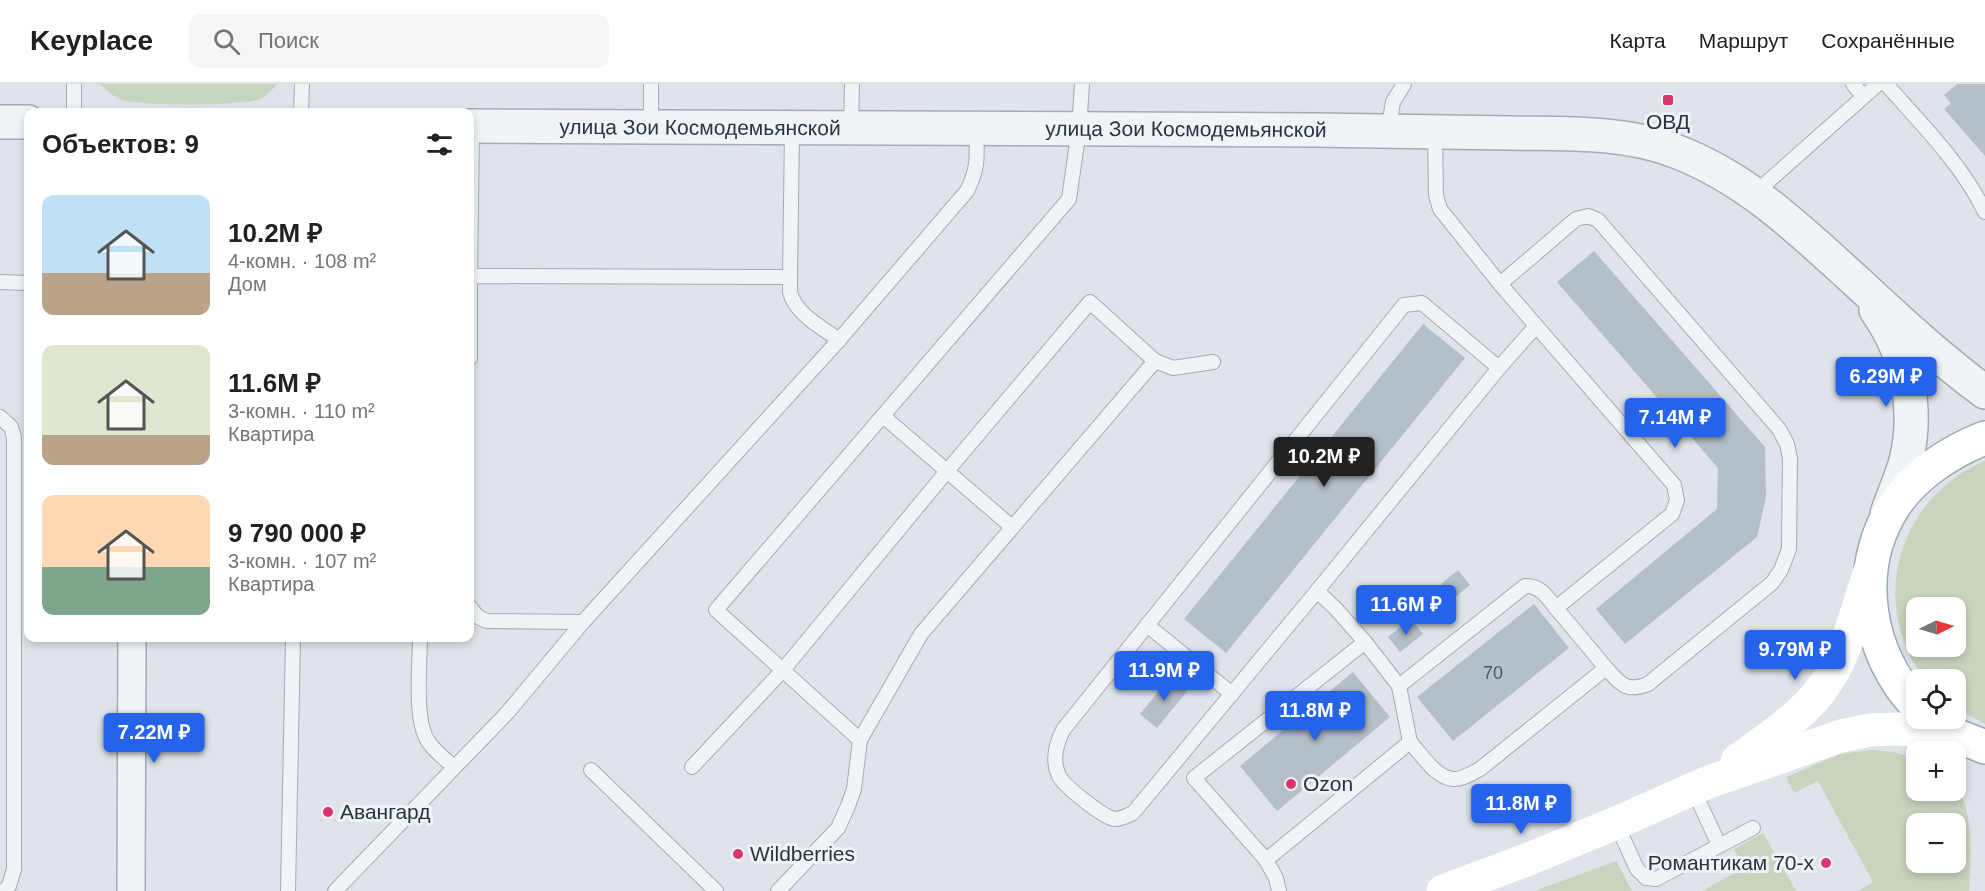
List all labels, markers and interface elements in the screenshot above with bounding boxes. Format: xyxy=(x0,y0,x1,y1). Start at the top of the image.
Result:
search box xyxy=(189,14,609,68)
text: Keyplace xyxy=(30,25,153,56)
icon: search xyxy=(210,25,243,58)
text: Поиск xyxy=(258,28,319,53)
text: Карта xyxy=(1610,29,1666,52)
text: Маршрут xyxy=(1699,29,1788,52)
text: Сохранённые xyxy=(1821,29,1955,52)
marker: ОВД xyxy=(1661,93,1675,107)
place label: ОВД xyxy=(1646,110,1690,133)
street label: улица Зои Космодемьянской xyxy=(559,115,841,139)
street label: улица Зои Космодемьянской xyxy=(1045,117,1327,141)
icon: filters xyxy=(423,128,456,161)
text: Объектов: 9 xyxy=(42,129,199,159)
text: 10.2M ₽ xyxy=(228,218,323,248)
icon: home xyxy=(90,219,162,291)
text: 4-комн. · 108 m² xyxy=(228,250,376,272)
text: Дом xyxy=(228,273,267,295)
pin: 6.29M ₽ xyxy=(1831,357,1941,408)
text: 6.29M ₽ xyxy=(1850,365,1922,387)
text: 11.6M ₽ xyxy=(228,368,321,398)
icon: home xyxy=(90,369,162,441)
pin: 7.14M ₽ xyxy=(1620,398,1730,449)
text: 3-комн. · 110 m² xyxy=(228,400,375,422)
text: 7.14M ₽ xyxy=(1639,406,1711,428)
text: Квартира xyxy=(228,423,314,445)
pin: 10.2M ₽ xyxy=(1269,437,1379,488)
text: 10.2M ₽ xyxy=(1288,445,1360,467)
text: 9 790 000 ₽ xyxy=(228,518,366,548)
icon: home xyxy=(90,519,162,591)
text: 3-комн. · 107 m² xyxy=(228,550,376,572)
text: Квартира xyxy=(228,573,314,595)
pin: 11.6M ₽ xyxy=(1351,585,1461,636)
text: 11.6M ₽ xyxy=(1370,593,1442,615)
north arrow xyxy=(1906,597,1966,657)
map controls xyxy=(1906,597,1966,873)
pin: 9.79M ₽ xyxy=(1740,630,1850,681)
text: 9.79M ₽ xyxy=(1759,638,1831,660)
pin: 11.9M ₽ xyxy=(1109,651,1219,702)
text: 11.9M ₽ xyxy=(1128,659,1200,681)
house number: 70 xyxy=(1483,663,1503,683)
button: locate xyxy=(1906,669,1966,729)
pin: 11.8M ₽ xyxy=(1260,691,1370,742)
text: 11.8M ₽ xyxy=(1279,699,1351,721)
pin: 7.22M ₽ xyxy=(99,713,209,764)
text: 7.22M ₽ xyxy=(118,721,190,743)
button: + xyxy=(1906,741,1966,801)
place label: Ozon xyxy=(1303,772,1353,795)
marker: Ozon xyxy=(1284,777,1298,791)
pin: 11.8M ₽ xyxy=(1466,784,1576,835)
text: 11.8M ₽ xyxy=(1485,792,1557,814)
place label: Авангард xyxy=(340,800,431,823)
marker: Авангард xyxy=(321,805,335,819)
button: − xyxy=(1906,813,1966,873)
place label: Wildberries xyxy=(750,842,855,865)
marker: Wildberries xyxy=(731,847,745,861)
place label: Романтикам 70-х xyxy=(1648,851,1814,874)
marker: Романтикам 70-х xyxy=(1819,856,1833,870)

